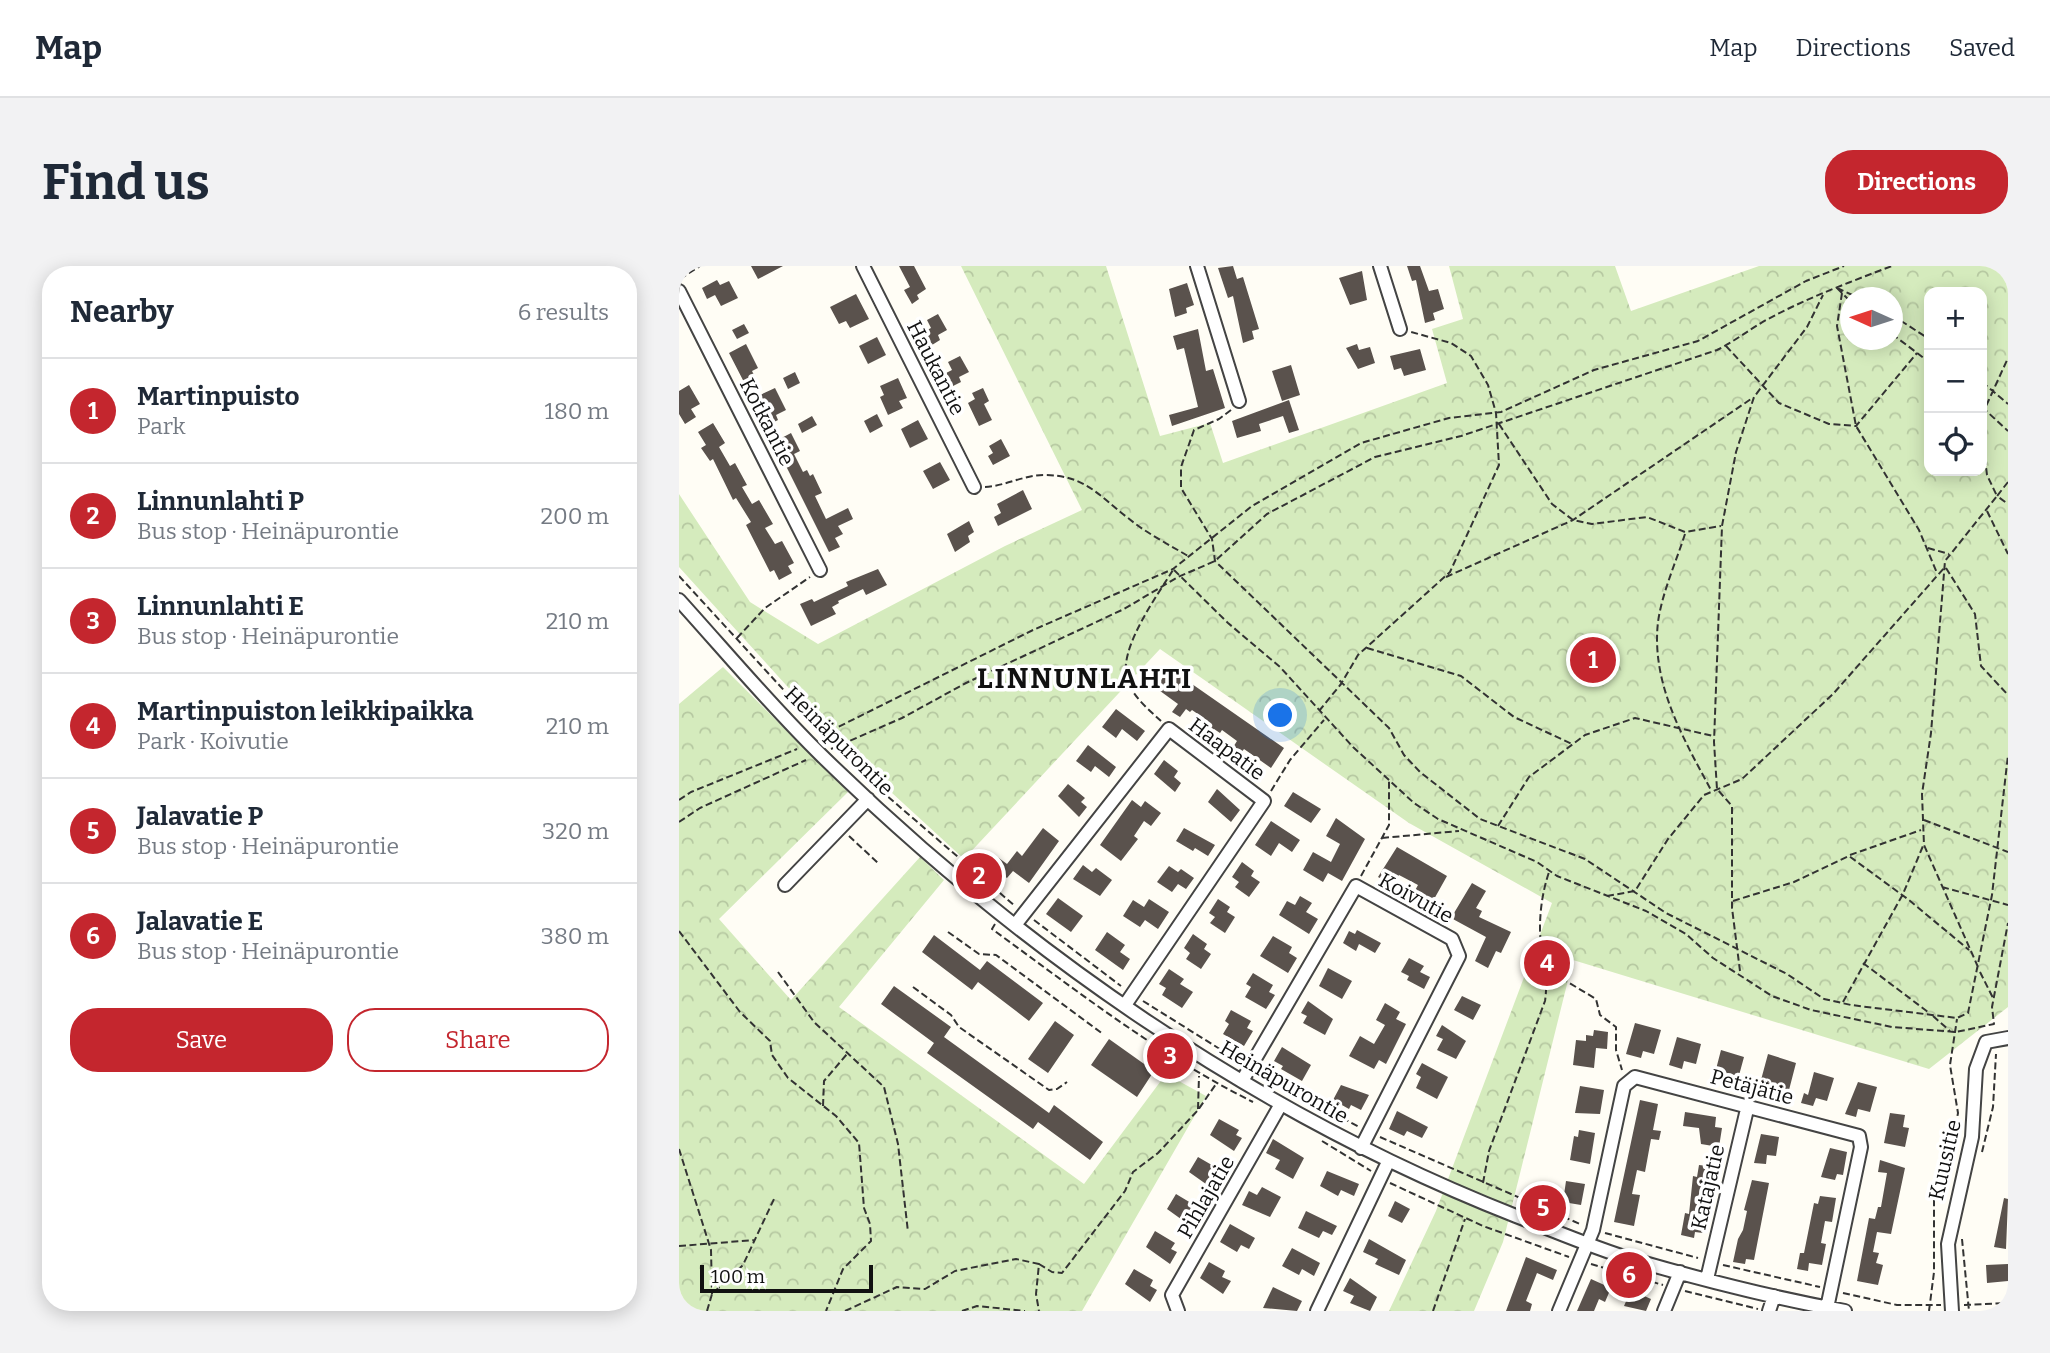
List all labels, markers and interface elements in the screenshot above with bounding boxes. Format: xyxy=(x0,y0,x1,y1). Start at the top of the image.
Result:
text: Map xyxy=(35,28,102,68)
text: Map xyxy=(1709,34,1758,62)
text: Directions xyxy=(1796,34,1911,62)
text: Saved xyxy=(1949,34,2015,62)
button: Directions xyxy=(1825,150,2008,214)
text: Find us xyxy=(42,153,210,212)
north arrow xyxy=(1840,287,1903,350)
map controls xyxy=(1924,287,1987,476)
button: + xyxy=(1924,287,1987,350)
text: Nearby xyxy=(70,294,174,330)
text: 6 results xyxy=(518,298,609,326)
street label: Haukantie xyxy=(901,317,971,419)
button: − xyxy=(1924,350,1987,413)
street label: Kotkantie xyxy=(734,374,800,470)
text: Martinpuisto xyxy=(137,381,300,412)
text: 1 xyxy=(88,397,98,425)
text: 180 m xyxy=(545,397,609,425)
text: Park xyxy=(137,412,186,440)
button: locate xyxy=(1924,413,1987,476)
text: Linnunlahti P xyxy=(137,486,304,517)
text: 2 xyxy=(87,502,99,530)
text: 200 m xyxy=(540,502,609,530)
text: Bus stop · Heinäpurontie xyxy=(137,517,399,545)
text: Linnunlahti E xyxy=(137,591,304,622)
text: 3 xyxy=(86,607,100,635)
text: 210 m xyxy=(546,607,609,635)
text: Bus stop · Heinäpurontie xyxy=(137,622,399,650)
pin: 1 xyxy=(1570,634,1616,686)
district label: LINNUNLAHTI xyxy=(977,662,1193,695)
street label: Heinäpurontie xyxy=(779,681,899,801)
text: Martinpuiston leikkipaikka xyxy=(137,696,474,727)
your location xyxy=(1263,698,1297,732)
text: 4 xyxy=(86,712,100,740)
text: 210 m xyxy=(546,712,609,740)
street label: Haapatie xyxy=(1184,712,1270,786)
text: Park · Koivutie xyxy=(137,727,289,755)
text: Jalavatie P xyxy=(137,801,263,832)
text: 5 xyxy=(87,817,99,845)
text: 320 m xyxy=(542,817,609,845)
text: Bus stop · Heinäpurontie xyxy=(137,832,399,860)
pin: 2 xyxy=(956,850,1002,902)
street label: Koivutie xyxy=(1374,867,1458,929)
text: Jalavatie E xyxy=(137,906,263,937)
text: 6 xyxy=(86,922,100,950)
text: 380 m xyxy=(541,922,609,950)
text: Bus stop · Heinäpurontie xyxy=(137,937,399,965)
pin: 4 xyxy=(1524,937,1570,989)
button: Save xyxy=(70,1008,333,1072)
button: Share xyxy=(347,1008,609,1072)
pin: 3 xyxy=(1147,1030,1193,1082)
street label: Heinäpurontie xyxy=(1215,1035,1353,1129)
street label: Petäjätie xyxy=(1708,1063,1796,1111)
street label: Kuusitie xyxy=(1923,1117,1967,1203)
street label: Katajatie xyxy=(1686,1142,1730,1232)
street label: Pihlajatie xyxy=(1172,1151,1240,1243)
pin: 5 xyxy=(1520,1182,1566,1234)
pin: 6 xyxy=(1606,1249,1652,1301)
scale bar xyxy=(700,1262,873,1294)
text: 100 m xyxy=(711,1265,765,1288)

